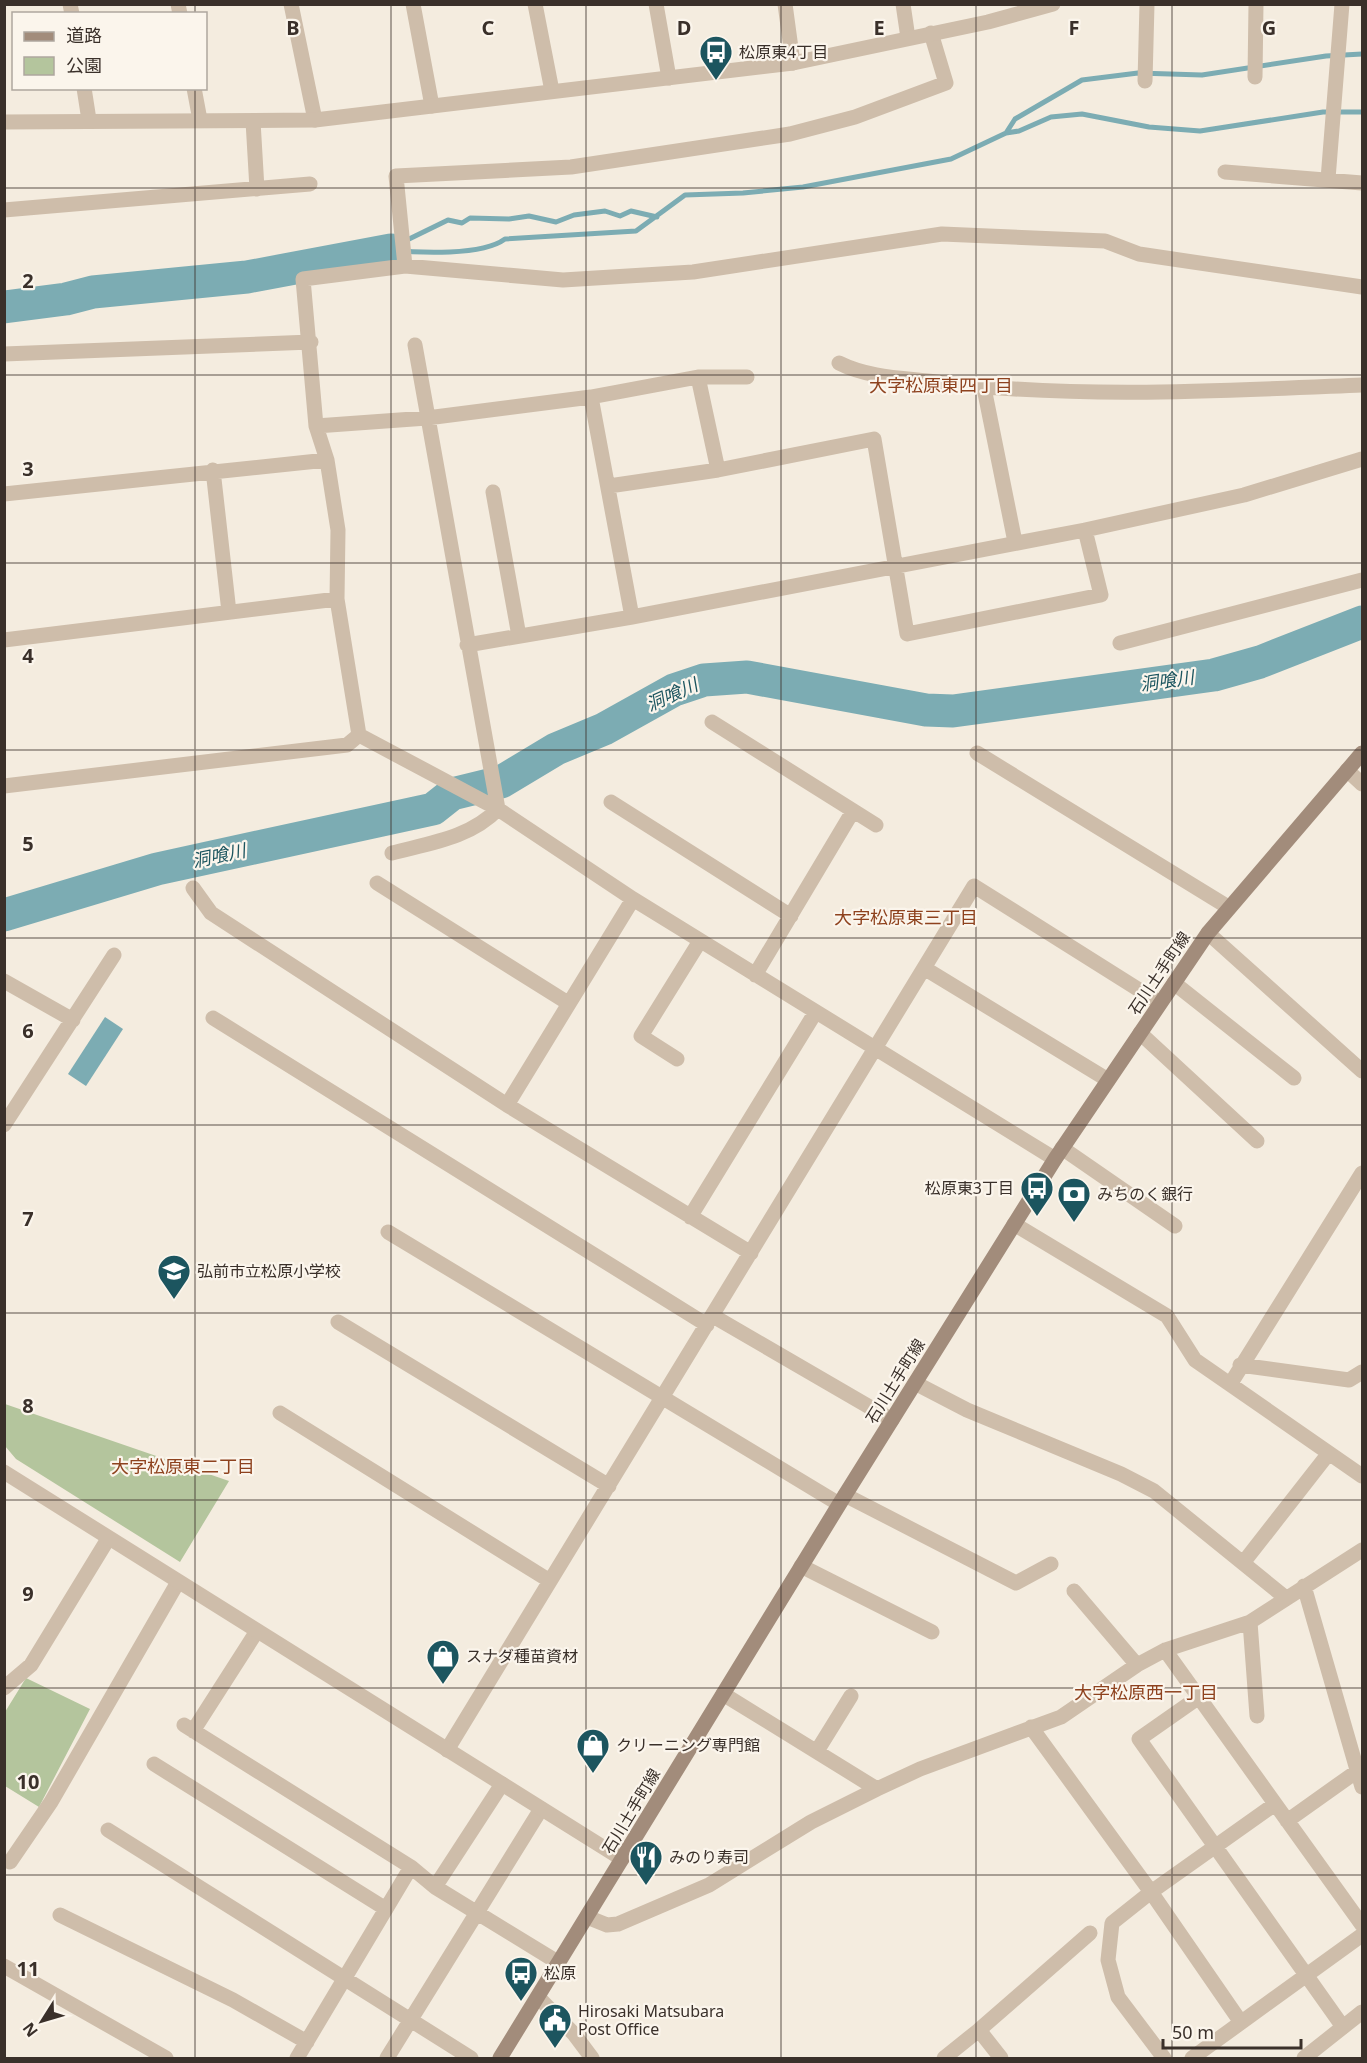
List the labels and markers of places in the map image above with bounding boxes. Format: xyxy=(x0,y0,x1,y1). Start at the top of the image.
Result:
bus stop icon: 松原東4丁目 xyxy=(698,34,734,81)
place label: 松原東4丁目 xyxy=(739,41,828,63)
bus stop icon: 松原東3丁目 xyxy=(1019,1170,1055,1217)
bank icon: みちのく銀行 xyxy=(1056,1176,1092,1223)
place label: 松原東3丁目 xyxy=(925,1177,1014,1199)
place label: みちのく銀行 xyxy=(1097,1183,1193,1205)
school or university icon: 弘前市立松原小学校 xyxy=(156,1253,192,1300)
place label: 弘前市立松原小学校 xyxy=(197,1260,341,1282)
shop icon: スナダ種苗資材 xyxy=(425,1638,461,1685)
place label: スナダ種苗資材 xyxy=(466,1645,578,1667)
shop icon: クリーニング専門館 xyxy=(575,1727,611,1774)
place label: クリーニング専門館 xyxy=(616,1734,760,1756)
restaurant icon: みのり寿司 xyxy=(628,1839,664,1886)
place label: みのり寿司 xyxy=(669,1846,749,1868)
bus stop icon: 松原 xyxy=(503,1955,539,2002)
place label: 松原 xyxy=(544,1962,576,1984)
place label: Hirosaki Matsubara Post Office xyxy=(578,2000,724,2040)
public building icon: Hirosaki Matsubara Post Office xyxy=(537,2002,573,2049)

